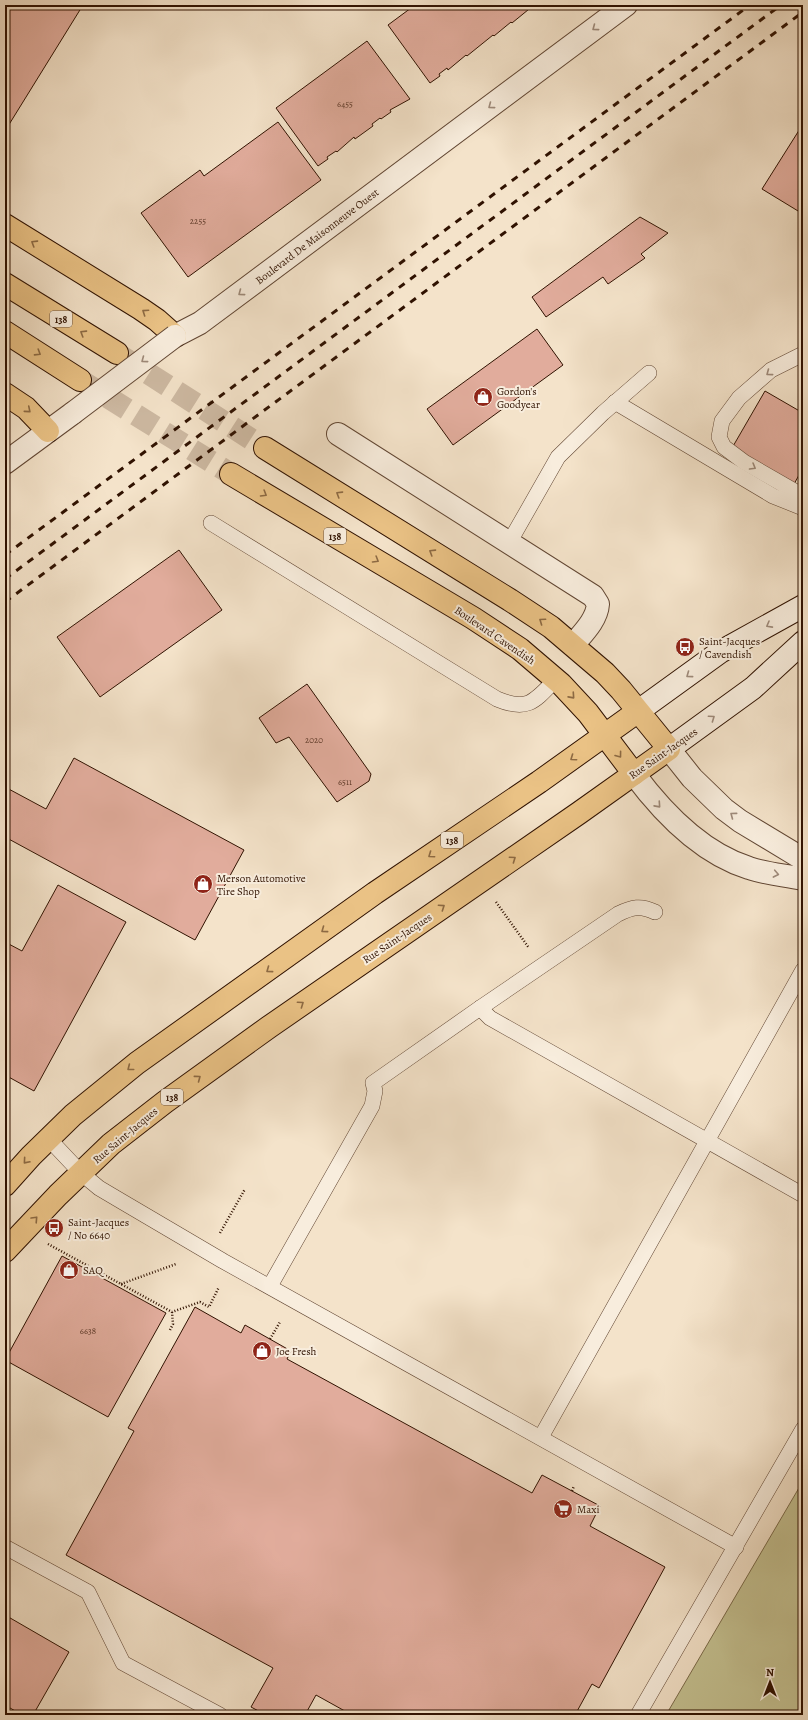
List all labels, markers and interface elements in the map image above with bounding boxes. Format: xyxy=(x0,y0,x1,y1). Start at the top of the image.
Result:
one-way arrow xyxy=(593,23,600,30)
house number: 6455 xyxy=(337,98,353,110)
one-way arrow xyxy=(488,101,495,109)
street label: Boulevard De Maisonneuve Ouest xyxy=(252,185,382,288)
house number: 2255 xyxy=(190,215,206,227)
one-way arrow xyxy=(32,241,39,248)
one-way arrow xyxy=(238,288,245,295)
one-way arrow xyxy=(142,309,149,317)
road number: 138 xyxy=(50,311,72,327)
one-way arrow xyxy=(80,330,87,337)
one-way arrow xyxy=(34,348,41,355)
one-way arrow xyxy=(141,355,148,362)
one-way arrow xyxy=(766,368,773,375)
place label: Gordon's Goodyear xyxy=(497,384,540,412)
shop icon: Gordon's Goodyear xyxy=(472,386,494,408)
one-way arrow xyxy=(24,406,31,413)
one-way arrow xyxy=(748,462,756,469)
one-way arrow xyxy=(260,489,267,496)
one-way arrow xyxy=(336,491,343,499)
road number: 138 xyxy=(324,528,346,544)
one-way arrow xyxy=(429,549,436,556)
one-way arrow xyxy=(372,556,379,563)
street label: Boulevard Cavendish xyxy=(451,603,538,668)
one-way arrow xyxy=(540,619,547,626)
one-way arrow xyxy=(766,620,773,628)
place label: Saint-Jacques / Cavendish xyxy=(699,634,760,662)
bus stop icon: Saint-Jacques / Cavendish xyxy=(674,636,696,658)
one-way arrow xyxy=(686,670,693,677)
one-way arrow xyxy=(567,691,575,699)
one-way arrow xyxy=(708,716,715,723)
street label: Rue Saint-Jacques xyxy=(626,724,701,783)
house number: 2020 xyxy=(305,734,323,746)
one-way arrow xyxy=(614,750,621,757)
one-way arrow xyxy=(570,753,577,761)
house number: 6511 xyxy=(338,776,352,788)
one-way arrow xyxy=(653,800,660,807)
one-way arrow xyxy=(730,813,737,820)
road number: 138 xyxy=(441,832,463,848)
one-way arrow xyxy=(428,850,435,857)
one-way arrow xyxy=(509,856,516,864)
one-way arrow xyxy=(773,869,779,877)
place label: Merson Automotive Tire Shop xyxy=(217,871,306,899)
shop icon: Merson Automotive Tire Shop xyxy=(192,873,214,895)
one-way arrow xyxy=(438,905,445,912)
street label: Rue Saint-Jacques xyxy=(360,910,435,967)
one-way arrow xyxy=(322,925,329,932)
one-way arrow xyxy=(266,965,273,972)
one-way arrow xyxy=(296,1002,303,1009)
one-way arrow xyxy=(128,1064,135,1071)
one-way arrow xyxy=(194,1075,201,1082)
road number: 138 xyxy=(161,1089,183,1105)
street label: Rue Saint-Jacques xyxy=(90,1104,161,1167)
one-way arrow xyxy=(23,1157,30,1164)
place label: Saint-Jacques / No 6640 xyxy=(68,1215,129,1243)
one-way arrow xyxy=(30,1216,38,1224)
bus stop icon: Saint-Jacques / No 6640 xyxy=(43,1217,65,1239)
shop icon: SAQ xyxy=(58,1259,80,1281)
place label: SAQ xyxy=(83,1263,104,1278)
house number: 6638 xyxy=(80,1325,96,1337)
shop icon: Joe Fresh xyxy=(251,1340,273,1362)
place label: Joe Fresh xyxy=(276,1344,317,1359)
supermarket icon: Maxi xyxy=(552,1498,574,1520)
place label: Maxi xyxy=(577,1502,600,1517)
north arrow xyxy=(750,1662,790,1702)
text: N xyxy=(766,1665,774,1680)

